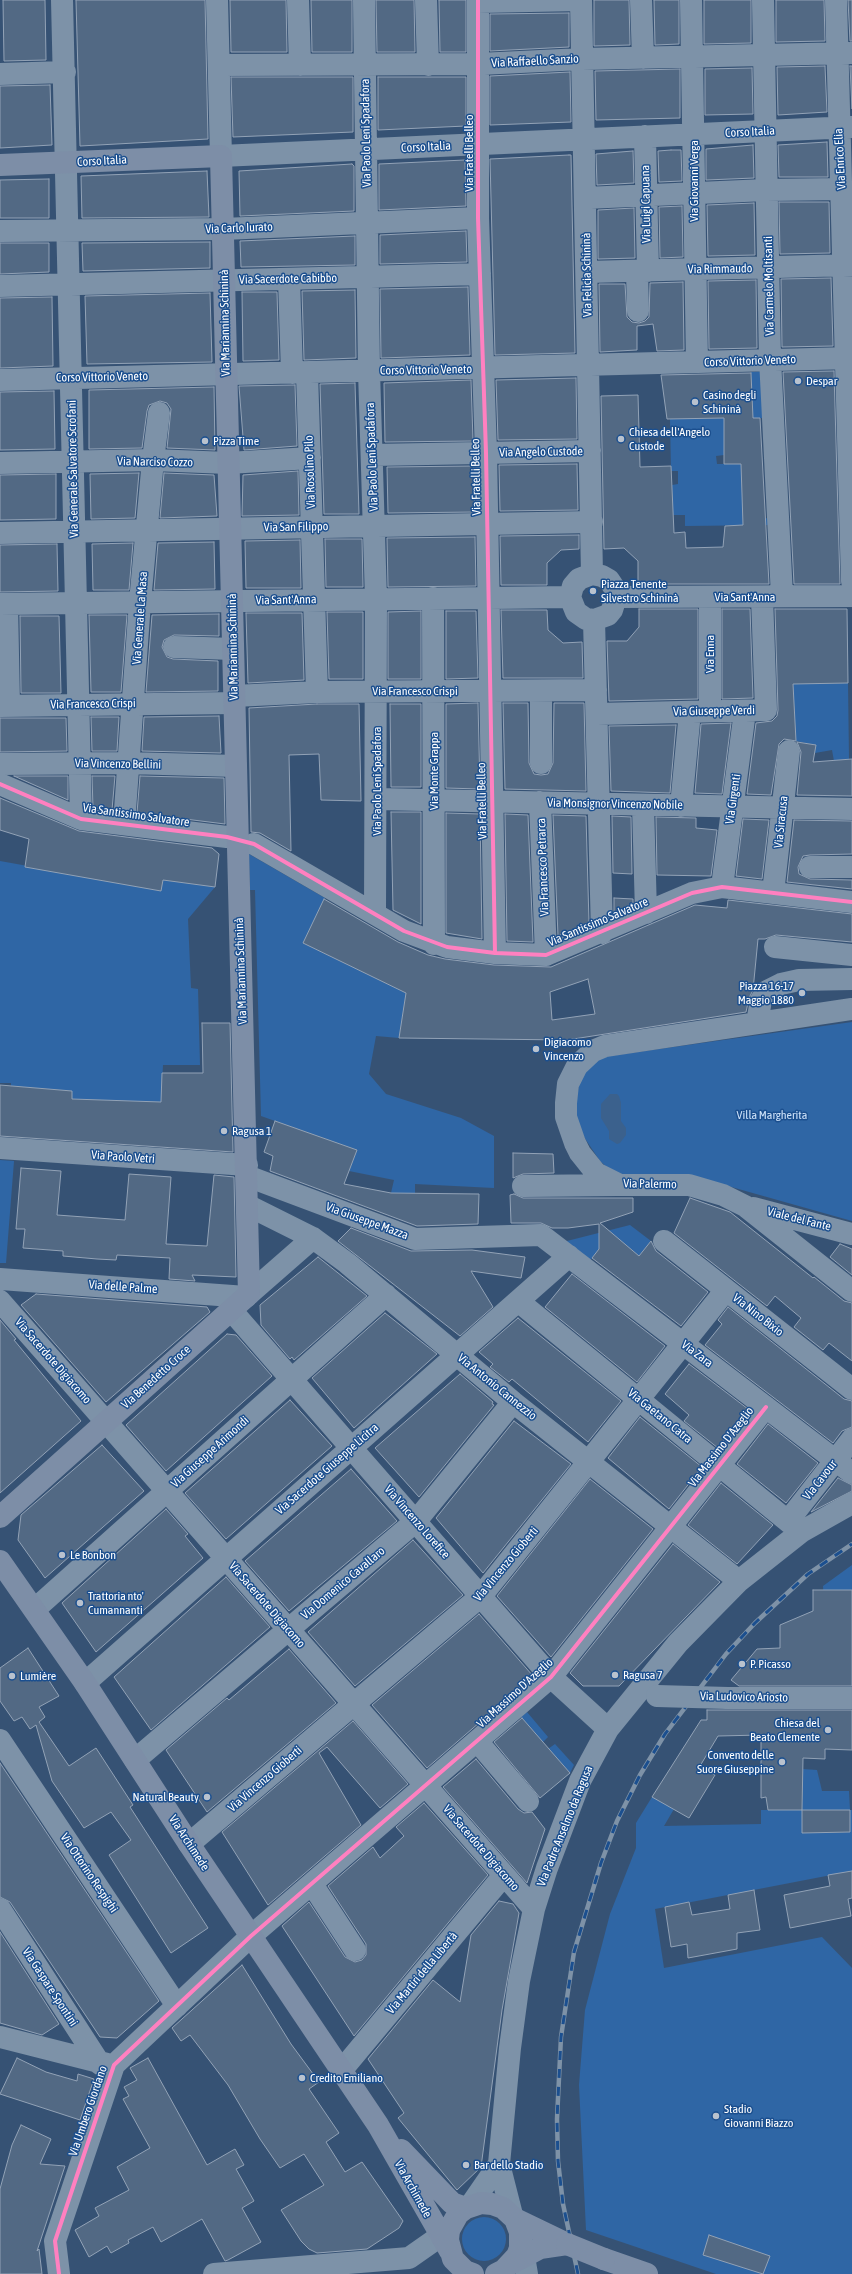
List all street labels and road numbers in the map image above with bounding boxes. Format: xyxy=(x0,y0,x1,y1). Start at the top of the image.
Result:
street label: Via Raffaello Sanzio xyxy=(491,52,579,70)
street label: Via Paolo Leni Spadafora xyxy=(358,78,374,188)
street label: Via Fratelli Belleo xyxy=(462,114,476,192)
street label: Corso Italia xyxy=(725,124,775,140)
street label: Via Enrico Elia xyxy=(831,128,849,190)
street label: Corso Italia xyxy=(401,139,451,155)
street label: Via Giovanni Verga xyxy=(687,140,701,222)
street label: Corso Italia xyxy=(77,153,127,169)
street label: Via Luigi Capuana xyxy=(638,165,654,243)
street label: Via Carlo Iurato xyxy=(205,220,273,236)
street label: Via Felicia Schininà xyxy=(579,233,595,317)
street label: Via Carmelo Moltisanti xyxy=(761,236,777,336)
street label: Via Rimmaudo xyxy=(688,261,752,277)
street label: Via Mariannina Schininà xyxy=(217,269,233,377)
street label: Via Sacerdote Cabibbo xyxy=(239,271,337,287)
street label: Corso Vittorio Veneto xyxy=(704,352,796,370)
street label: Corso Vittorio Veneto xyxy=(380,362,472,378)
street label: Corso Vittorio Veneto xyxy=(56,369,148,385)
street label: Via Generale Salvatore Scrofani xyxy=(65,400,81,538)
street label: Via Paolo Leni Spadafora xyxy=(363,402,381,512)
street label: Via Rosolino Pilo xyxy=(302,435,318,509)
street label: Via Fratelli Belleo xyxy=(468,438,484,516)
street label: Via Angelo Custode xyxy=(499,444,583,460)
street label: Via Narciso Cozzo xyxy=(117,454,193,470)
street label: Via San Filippo xyxy=(264,519,328,535)
street label: Via Generale La Masa xyxy=(130,571,150,665)
street label: Via Sant'Anna xyxy=(715,590,775,604)
street label: Via Sant'Anna xyxy=(255,592,317,608)
street label: Via Mariannina Schininà xyxy=(225,593,241,701)
street label: Via Enna xyxy=(703,635,717,673)
street label: Via Francesco Crispi xyxy=(372,684,458,698)
street label: Via Francesco Crispi xyxy=(50,696,136,712)
street label: Via Giuseppe Verdi xyxy=(673,703,755,719)
street label: Via Paolo Leni Spadafora xyxy=(370,727,384,835)
street label: Via Monte Grappa xyxy=(427,732,441,810)
street label: Via Vincenzo Bellini xyxy=(75,756,161,772)
street label: Via Fratelli Belleo xyxy=(474,762,490,840)
street label: Via Girgenti xyxy=(722,773,744,825)
street label: Via Siracusa xyxy=(771,795,791,849)
street label: Via Monsignor Vincenzo Nobile xyxy=(547,796,683,812)
street label: Via Santissimo Salvatore xyxy=(82,800,190,830)
street label: Via Francesco Petrarca xyxy=(534,818,552,916)
street label: Via Santissimo Salvatore xyxy=(546,894,650,950)
street label: Via Mariannina Schininà xyxy=(232,917,250,1025)
street label: Via Paolo Vetri xyxy=(91,1148,155,1166)
street label: Via Palermo xyxy=(623,1176,677,1192)
street label: Via Giuseppe Mazza xyxy=(324,1199,410,1243)
street label: Viale del Fante xyxy=(766,1204,832,1234)
street label: Via delle Palme xyxy=(88,1277,158,1297)
street label: Via Nino Bixio xyxy=(730,1291,786,1339)
street label: Via Sacerdote Digiacomo xyxy=(12,1315,94,1407)
street label: Via Zara xyxy=(678,1338,716,1370)
street label: Via Benedetto Croce xyxy=(119,1342,193,1412)
street label: Via Antonio Cannezzio xyxy=(455,1351,539,1423)
street label: Via Gaetano Catra xyxy=(625,1386,695,1446)
street label: Via Massimo D'Azeglio xyxy=(685,1404,757,1490)
street label: Via Giuseppe Arimondi xyxy=(168,1413,252,1491)
street label: Via Sacerdote Giuseppe Licitra xyxy=(273,1420,381,1518)
street label: Via Cavour xyxy=(800,1457,840,1503)
street label: Via Vincenzo Lorefice xyxy=(381,1482,453,1562)
street label: Via Vincenzo Gioberti xyxy=(471,1524,541,1604)
street label: Via Domenico Cavallaro xyxy=(298,1544,388,1622)
street label: Via Sacerdote Digiacomo xyxy=(226,1559,308,1651)
street label: Via Massimo D'Azeglio xyxy=(474,1655,556,1731)
street label: Via Ludovico Ariosto xyxy=(700,1689,788,1705)
street label: Via Vincenzo Gioberti xyxy=(225,1743,305,1815)
street label: Via Padre Anselmo da Ragusa xyxy=(534,1763,596,1889)
street label: Via Sacerdote Digiacomo xyxy=(440,1802,522,1894)
street label: Via Archimede xyxy=(166,1812,212,1874)
street label: Via Ottorino Respighi xyxy=(57,1831,121,1915)
street label: Via Martiri della Libertà xyxy=(383,1929,461,2017)
street label: Via Gaspare Spontini xyxy=(19,1945,81,2029)
street label: Via Umbero Giordano xyxy=(66,2064,110,2158)
street label: Via Archimede xyxy=(391,2158,435,2220)

